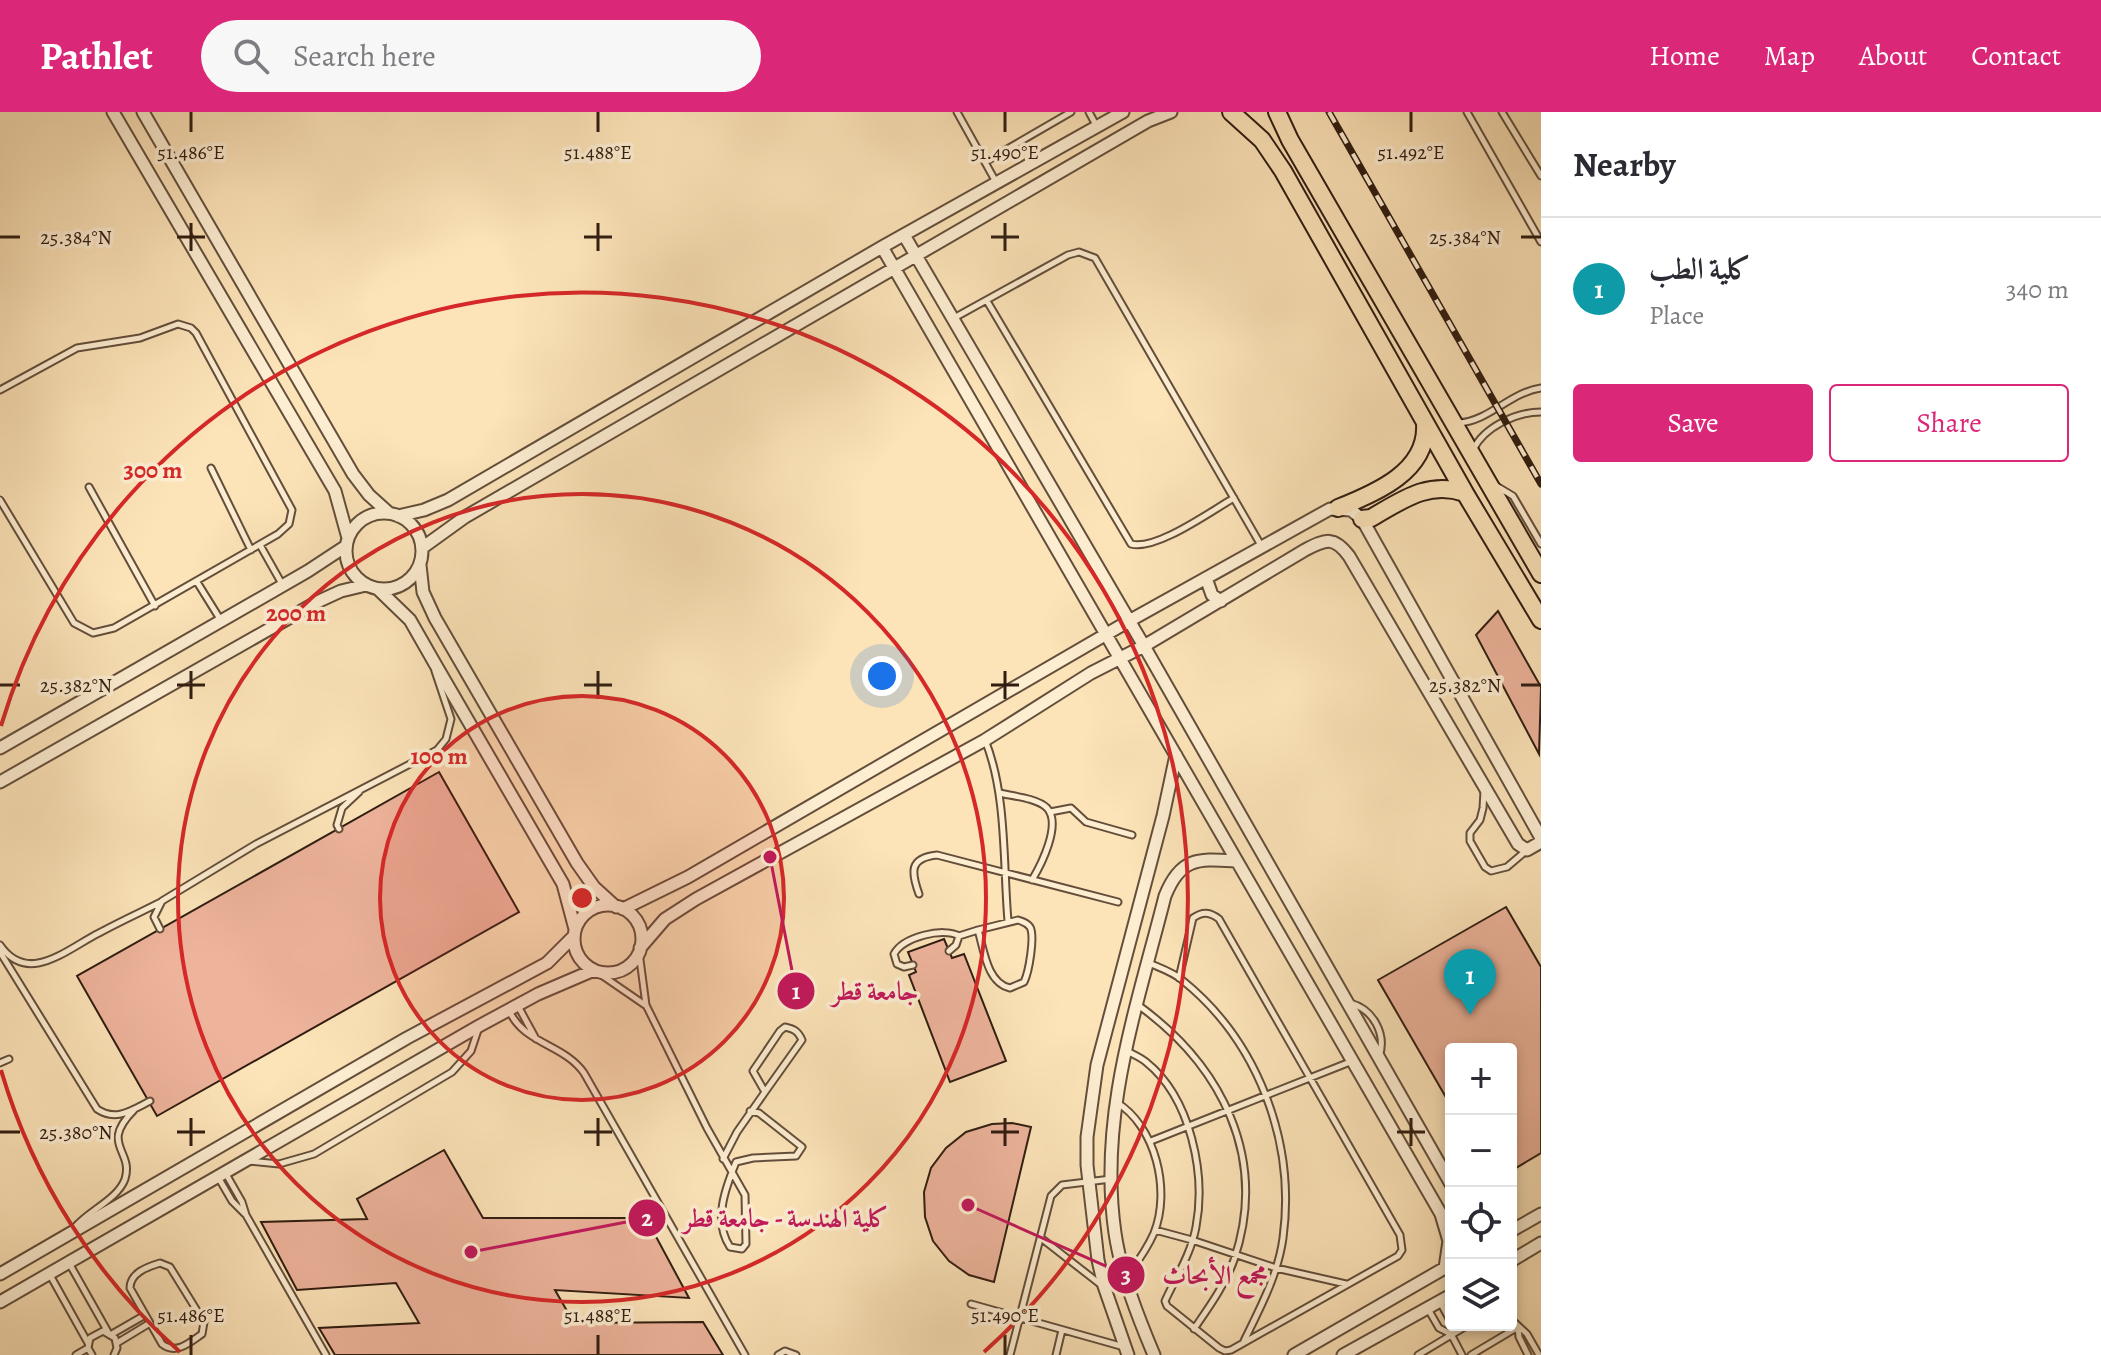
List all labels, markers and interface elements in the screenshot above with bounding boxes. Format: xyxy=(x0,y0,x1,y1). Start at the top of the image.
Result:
search box xyxy=(201,20,761,92)
text: Pathlet xyxy=(40,30,153,82)
icon: search xyxy=(229,34,273,78)
text: Search here xyxy=(293,36,436,76)
text: Home xyxy=(1649,37,1720,75)
text: Map xyxy=(1764,37,1815,75)
text: About xyxy=(1859,37,1927,75)
text: Contact xyxy=(1971,37,2061,75)
text: 51.486°E xyxy=(157,139,225,166)
text: 51.488°E xyxy=(564,139,632,166)
text: 51.490°E xyxy=(971,139,1039,166)
text: 51.492°E xyxy=(1377,139,1445,166)
text: Nearby xyxy=(1573,141,1676,188)
text: 25.384°N xyxy=(40,224,112,251)
text: 25.384°N xyxy=(1429,224,1501,251)
text: كلية الطب xyxy=(1649,249,1751,289)
text: 1 xyxy=(1594,272,1604,307)
text: 340 m xyxy=(2006,272,2069,307)
text: Place xyxy=(1649,298,1704,333)
button: Save xyxy=(1573,384,1813,462)
button: Share xyxy=(1829,384,2069,462)
text: 300 m xyxy=(124,454,182,486)
text: 200 m xyxy=(266,597,326,629)
your location xyxy=(862,656,902,696)
text: 25.382°N xyxy=(40,672,112,699)
text: 25.382°N xyxy=(1429,672,1501,699)
text: 100 m xyxy=(410,740,468,772)
centre of rings xyxy=(568,884,596,912)
pin: 1 xyxy=(1444,949,1496,1015)
callout: جامعة قطر xyxy=(776,966,935,1016)
text: جامعة قطر xyxy=(829,974,918,1009)
text: 1 xyxy=(792,975,801,1007)
map controls xyxy=(1445,1043,1517,1331)
button: + xyxy=(1445,1043,1517,1115)
button: − xyxy=(1445,1115,1517,1187)
text: 25.380°N xyxy=(39,1119,113,1146)
button: locate xyxy=(1445,1187,1517,1259)
callout: كلية الهندسة - جامعة قطر xyxy=(627,1193,905,1243)
text: كلية الهندسة - جامعة قطر xyxy=(680,1201,889,1236)
text: 2 xyxy=(641,1202,653,1234)
callout: مجمع الأبحاث xyxy=(1106,1250,1284,1300)
text: مجمع الأبحاث xyxy=(1162,1256,1268,1299)
text: 3 xyxy=(1121,1259,1131,1291)
button: layers xyxy=(1445,1259,1517,1331)
text: 51.486°E xyxy=(157,1302,225,1329)
text: 51.488°E xyxy=(564,1302,632,1329)
text: 51.490°E xyxy=(971,1302,1039,1329)

